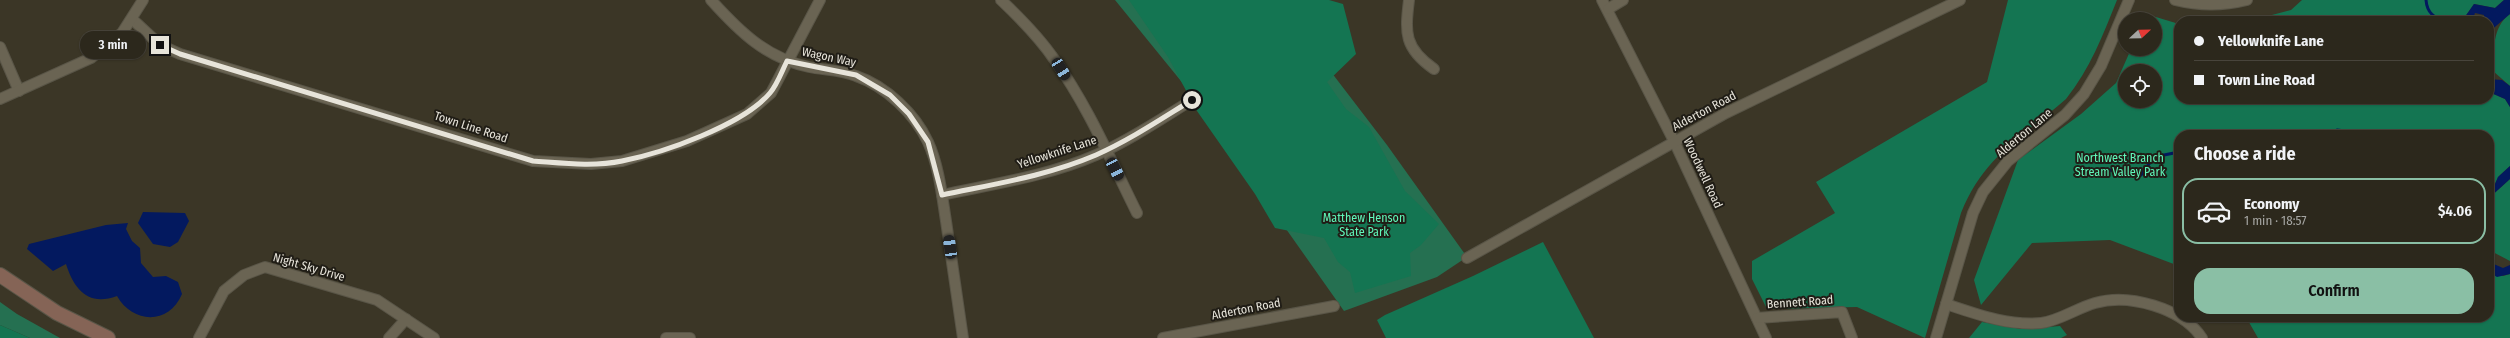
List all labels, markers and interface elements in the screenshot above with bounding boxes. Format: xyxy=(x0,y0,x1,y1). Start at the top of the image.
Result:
north arrow xyxy=(2118,12,2162,56)
map controls xyxy=(2118,12,2162,108)
callout: 3 min xyxy=(80,31,146,59)
text: Yellowknife Lane xyxy=(2218,32,2324,50)
route end xyxy=(151,36,169,54)
text: 3 min xyxy=(99,37,128,52)
street label: Wagon Way xyxy=(801,44,858,70)
car xyxy=(1050,56,1072,82)
button: locate xyxy=(2118,64,2162,108)
text: Town Line Road xyxy=(2218,71,2315,89)
street label: Alderton Road xyxy=(1670,88,1738,134)
route start xyxy=(1183,91,1201,109)
street label: Alderton Lane xyxy=(1993,106,2055,160)
street label: Town Line Road xyxy=(432,109,510,145)
street label: Yellowknife Lane xyxy=(1016,133,1098,171)
street label: Woodwell Road xyxy=(1681,136,1725,210)
text: Choose a ride xyxy=(2194,143,2296,165)
park label: Northwest Branch Stream Valley Park xyxy=(2075,151,2166,179)
car xyxy=(1104,156,1126,182)
icon: car xyxy=(2196,193,2232,229)
text: Economy xyxy=(2244,195,2299,213)
text: $4.06 xyxy=(2438,202,2472,220)
park label: Matthew Henson State Park xyxy=(1323,211,1405,239)
text: 1 min · 18:57 xyxy=(2244,213,2306,228)
car xyxy=(942,234,958,260)
street label: Night Sky Drive xyxy=(271,250,347,284)
button: Confirm xyxy=(2194,268,2474,314)
street label: Bennett Road xyxy=(1766,293,1834,311)
street label: Alderton Road xyxy=(1210,295,1282,323)

